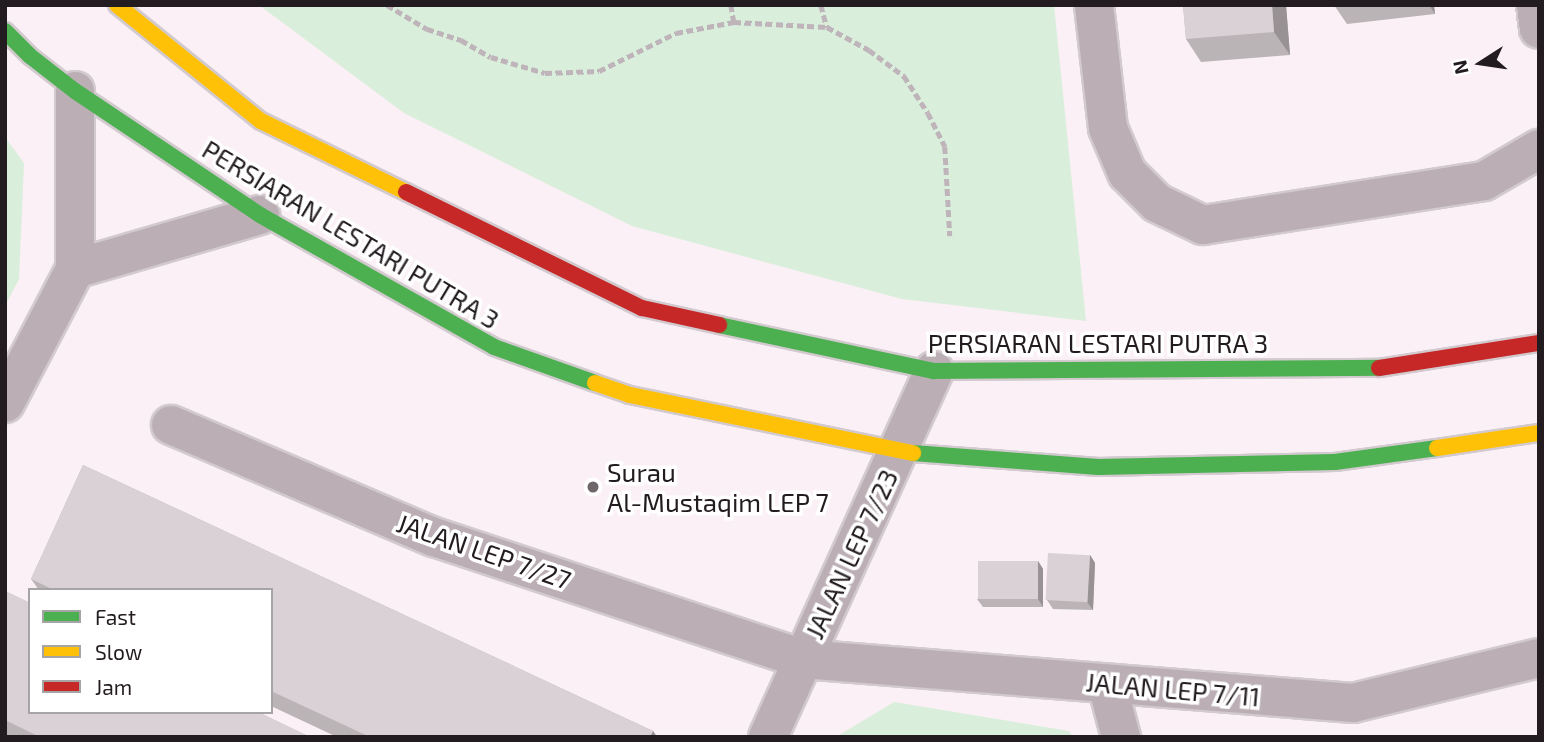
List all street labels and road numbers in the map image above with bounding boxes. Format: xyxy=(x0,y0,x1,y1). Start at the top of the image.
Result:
street label: PERSIARAN LESTARI PUTRA 3 xyxy=(197,133,505,335)
street label: PERSIARAN LESTARI PUTRA 3 xyxy=(927,327,1269,359)
street label: JALAN LEP 7/23 xyxy=(798,464,904,644)
street label: JALAN LEP 7/27 xyxy=(393,507,575,595)
street label: JALAN LEP 7/11 xyxy=(1084,666,1262,712)

